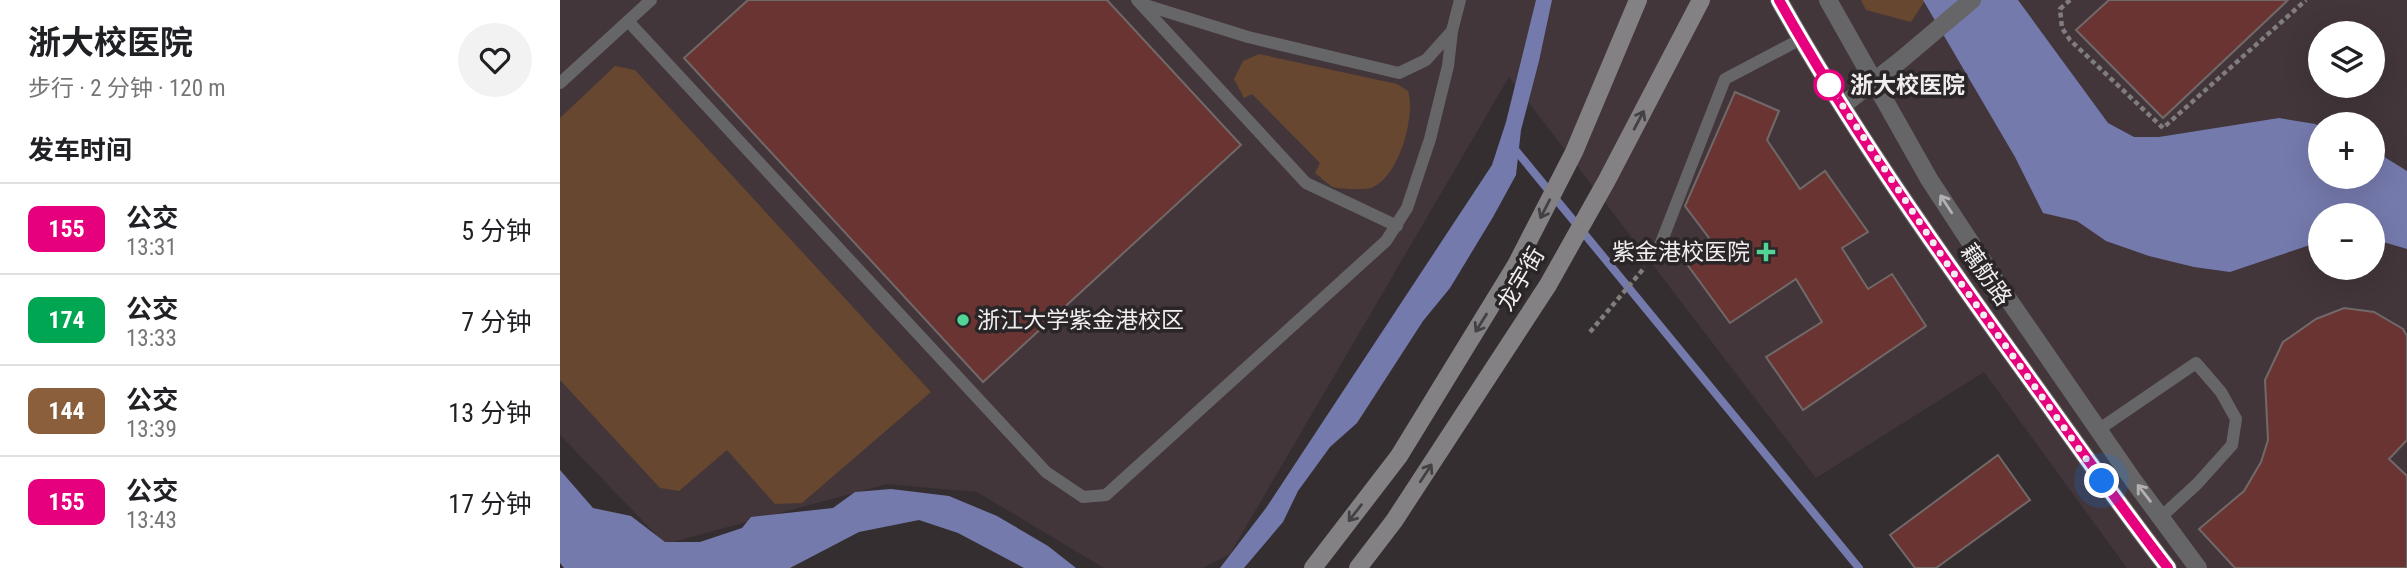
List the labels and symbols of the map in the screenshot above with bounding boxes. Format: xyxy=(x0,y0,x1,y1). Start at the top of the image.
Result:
marker: 浙大校医院 xyxy=(1814,70,1844,100)
place label: 浙大校医院 xyxy=(1850,72,1965,99)
one-way arrow xyxy=(1633,110,1646,131)
one-way arrow xyxy=(1939,195,1953,215)
one-way arrow xyxy=(1537,198,1551,219)
place label: 紫金港校医院 xyxy=(1612,239,1750,266)
street label: 藕舫路 xyxy=(1955,239,2017,311)
street label: 龙宇街 xyxy=(1492,242,1550,316)
marker: 紫金港校医院 xyxy=(1756,242,1776,262)
place label: 浙江大学紫金港校区 xyxy=(977,307,1184,334)
marker: 浙江大学紫金港校区 xyxy=(955,312,971,328)
one-way arrow xyxy=(1473,313,1487,333)
your location xyxy=(2084,463,2119,498)
one-way arrow xyxy=(1419,464,1434,483)
one-way arrow xyxy=(2136,484,2151,503)
one-way arrow xyxy=(1348,503,1363,522)

